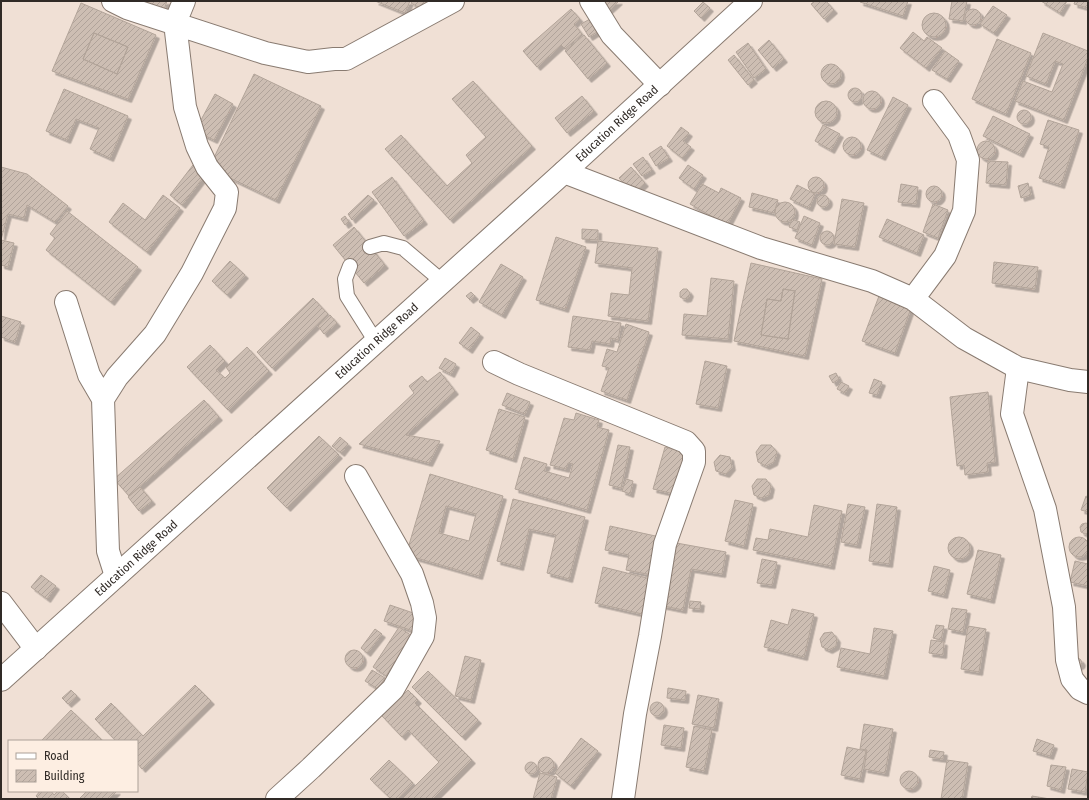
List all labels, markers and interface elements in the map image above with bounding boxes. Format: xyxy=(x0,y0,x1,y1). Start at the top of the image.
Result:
street label: Education Ridge Road xyxy=(573,82,661,165)
street label: Education Ridge Road xyxy=(332,300,421,382)
street label: Education Ridge Road xyxy=(92,517,180,599)
legend xyxy=(8,740,138,792)
text: Road xyxy=(44,749,69,763)
text: Building xyxy=(44,769,85,783)

